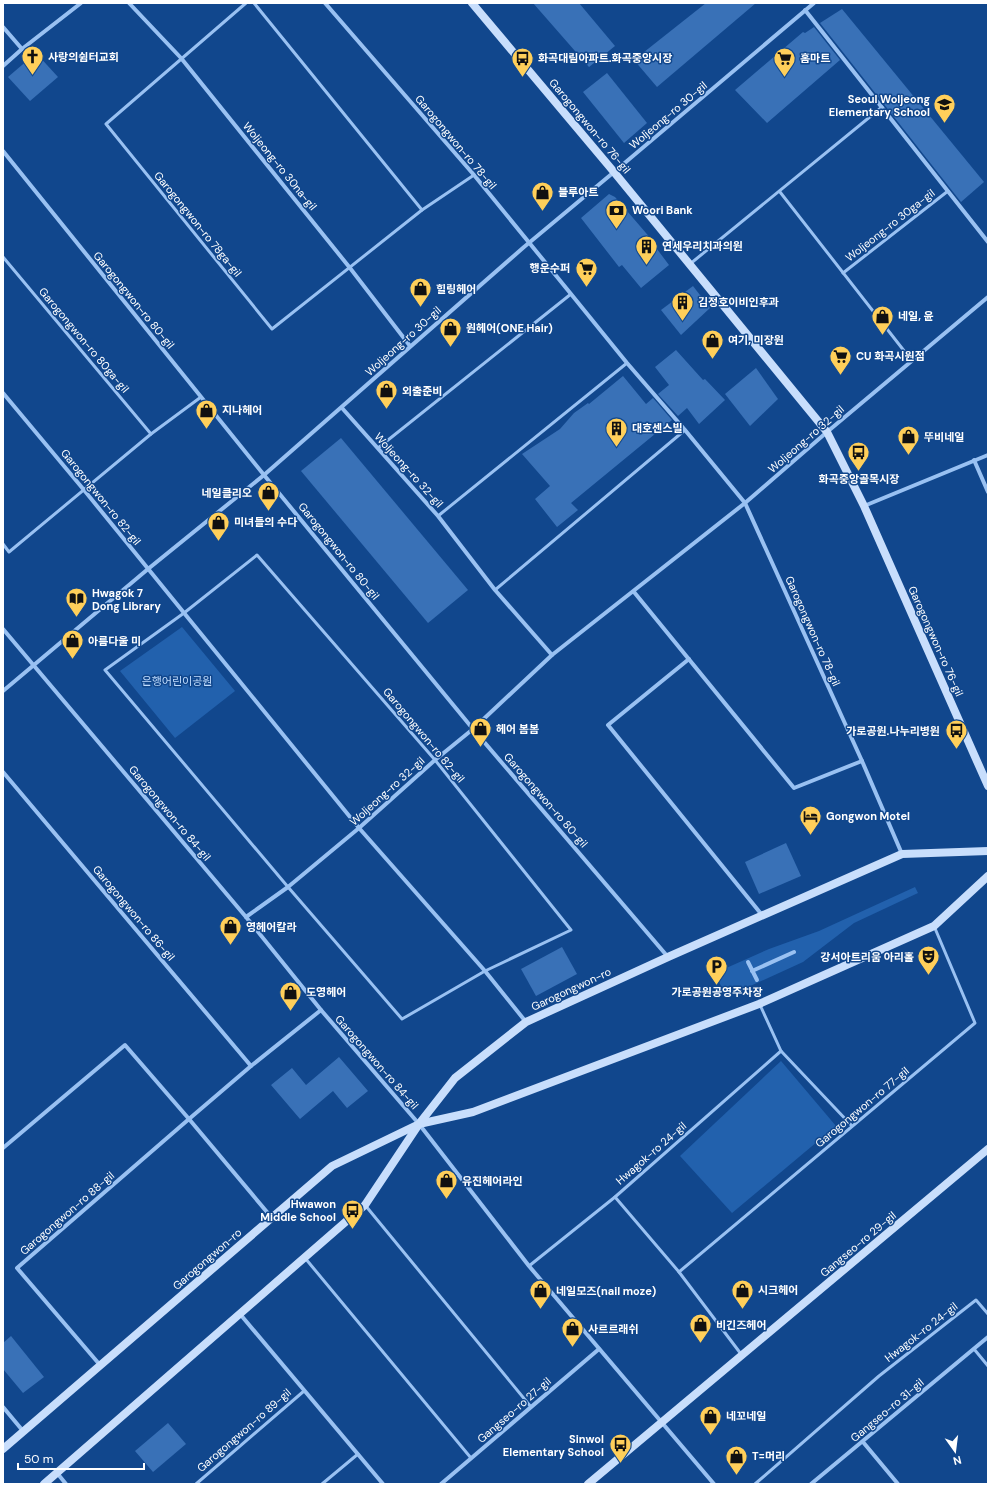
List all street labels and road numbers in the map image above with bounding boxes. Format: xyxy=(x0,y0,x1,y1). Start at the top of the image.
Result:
street label: Garogongwon-ro 76-gil xyxy=(546,76,634,176)
street label: Woljeong-ro 30-gil xyxy=(626,78,710,152)
street label: Garogongwon-ro 78-gil xyxy=(412,92,500,192)
street label: Woljeong-ro 30na-gil xyxy=(240,119,320,213)
street label: Garogongwon-ro 78ga-gil xyxy=(151,169,245,279)
street label: Woljeong-ro 30ga-gil xyxy=(843,186,937,264)
street label: Garogongwon-ro 80-gil xyxy=(90,249,178,351)
street label: Garogongwon-ro 80ga-gil xyxy=(36,284,132,396)
street label: Woljeong-ro 30-gil xyxy=(362,303,444,379)
street label: Woljeong-ro 32-gil xyxy=(765,402,847,476)
street label: Woljeong-ro 32-gil xyxy=(372,430,446,510)
street label: Garogongwon-ro 82-gil xyxy=(58,446,144,548)
street label: Garogongwon-ro 80-gil xyxy=(295,500,383,602)
street label: Garogongwon-ro 78-gil xyxy=(782,574,844,688)
street label: Garogongwon-ro 76-gil xyxy=(905,584,967,698)
street label: Garogongwon-ro 82-gil xyxy=(380,685,468,785)
street label: Garogongwon-ro 80-gil xyxy=(501,750,591,850)
street label: Woljeong-ro 32-gil xyxy=(347,754,427,828)
street label: Garogongwon-ro 84-gil xyxy=(126,762,214,864)
street label: Garogongwon-ro 86-gil xyxy=(90,862,178,964)
street label: Garogongwon-ro xyxy=(529,964,613,1014)
street label: Garogongwon-ro 84-gil xyxy=(332,1012,422,1112)
street label: Garogongwon-ro 77-gil xyxy=(812,1064,912,1150)
street label: Hwagok-ro 24-gil xyxy=(613,1119,689,1187)
street label: Garogongwon-ro 88-gil xyxy=(17,1168,117,1258)
street label: Gangseo-ro 29-gil xyxy=(817,1208,899,1280)
street label: Garogongwon-ro xyxy=(170,1225,244,1293)
street label: Hwagok-ro 24-gil xyxy=(882,1299,960,1365)
street label: Gangseo-ro 27-gil xyxy=(474,1374,554,1446)
street label: Gangseo-ro 31-gil xyxy=(848,1375,926,1445)
street label: Garogongwon-ro 89-gil xyxy=(194,1385,294,1475)

